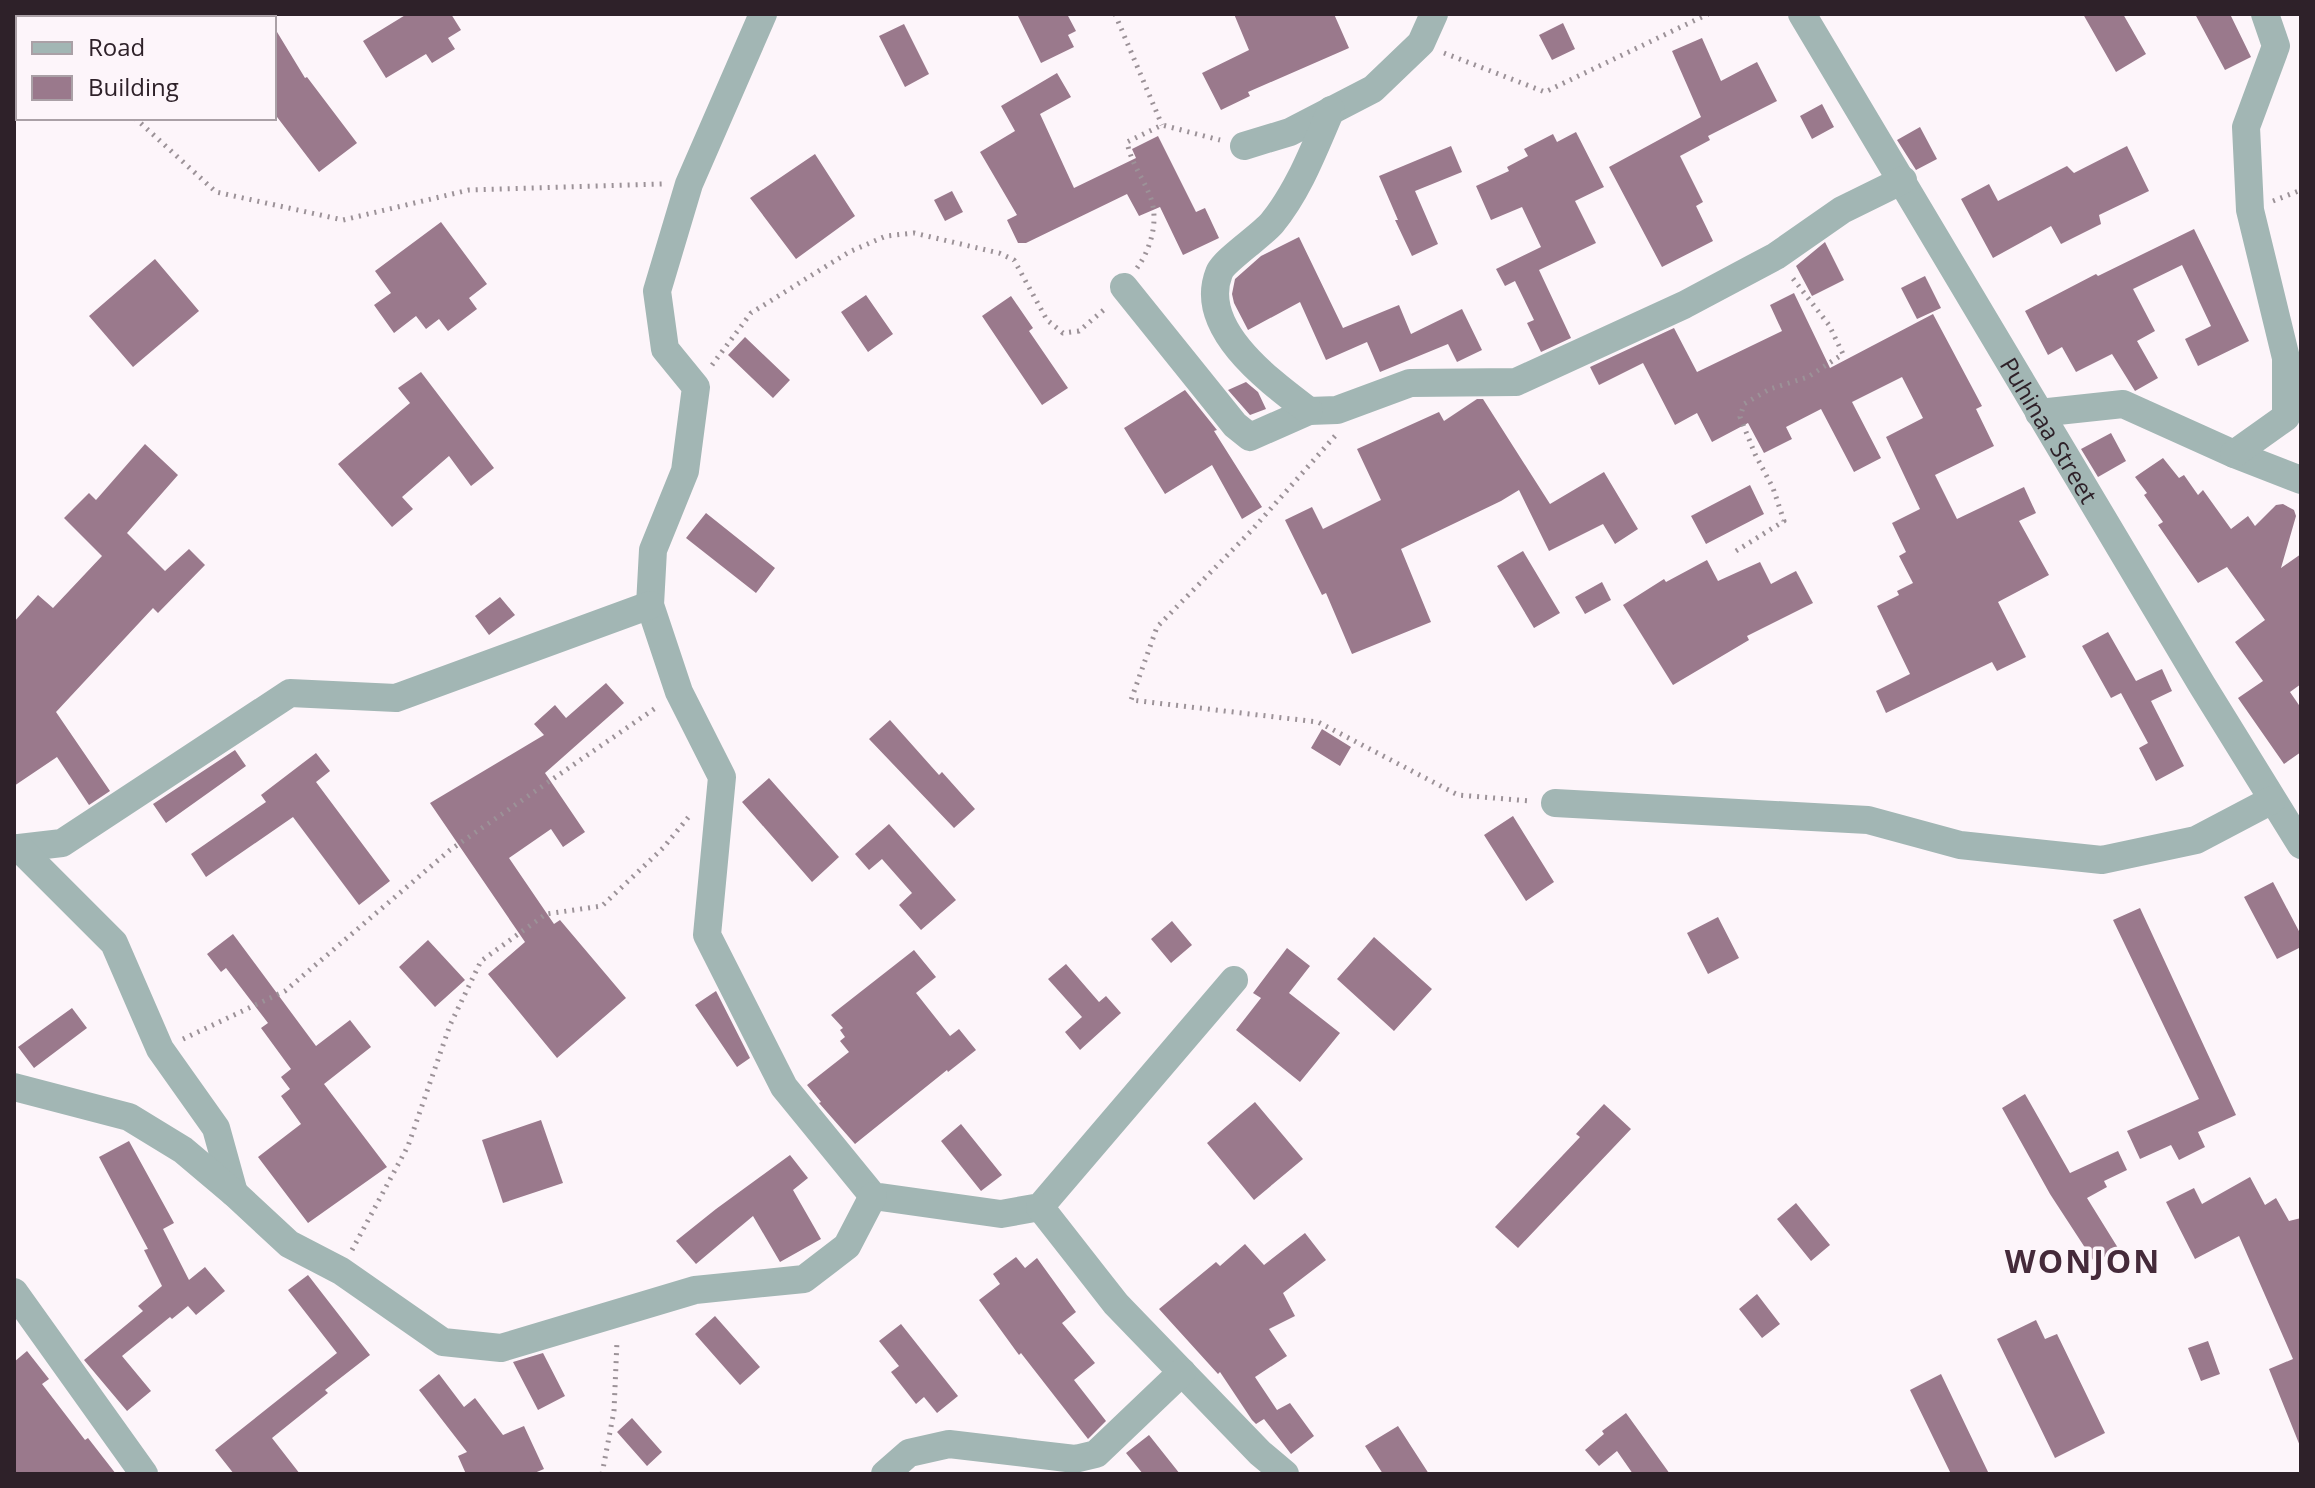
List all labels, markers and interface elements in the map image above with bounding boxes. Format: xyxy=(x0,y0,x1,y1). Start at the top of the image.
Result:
legend xyxy=(16,16,276,120)
text: Road xyxy=(88,30,145,63)
text: Building xyxy=(88,70,179,103)
street label: Puhinaa Street xyxy=(1994,351,2106,509)
district label: WONJON xyxy=(2005,1239,2161,1282)

